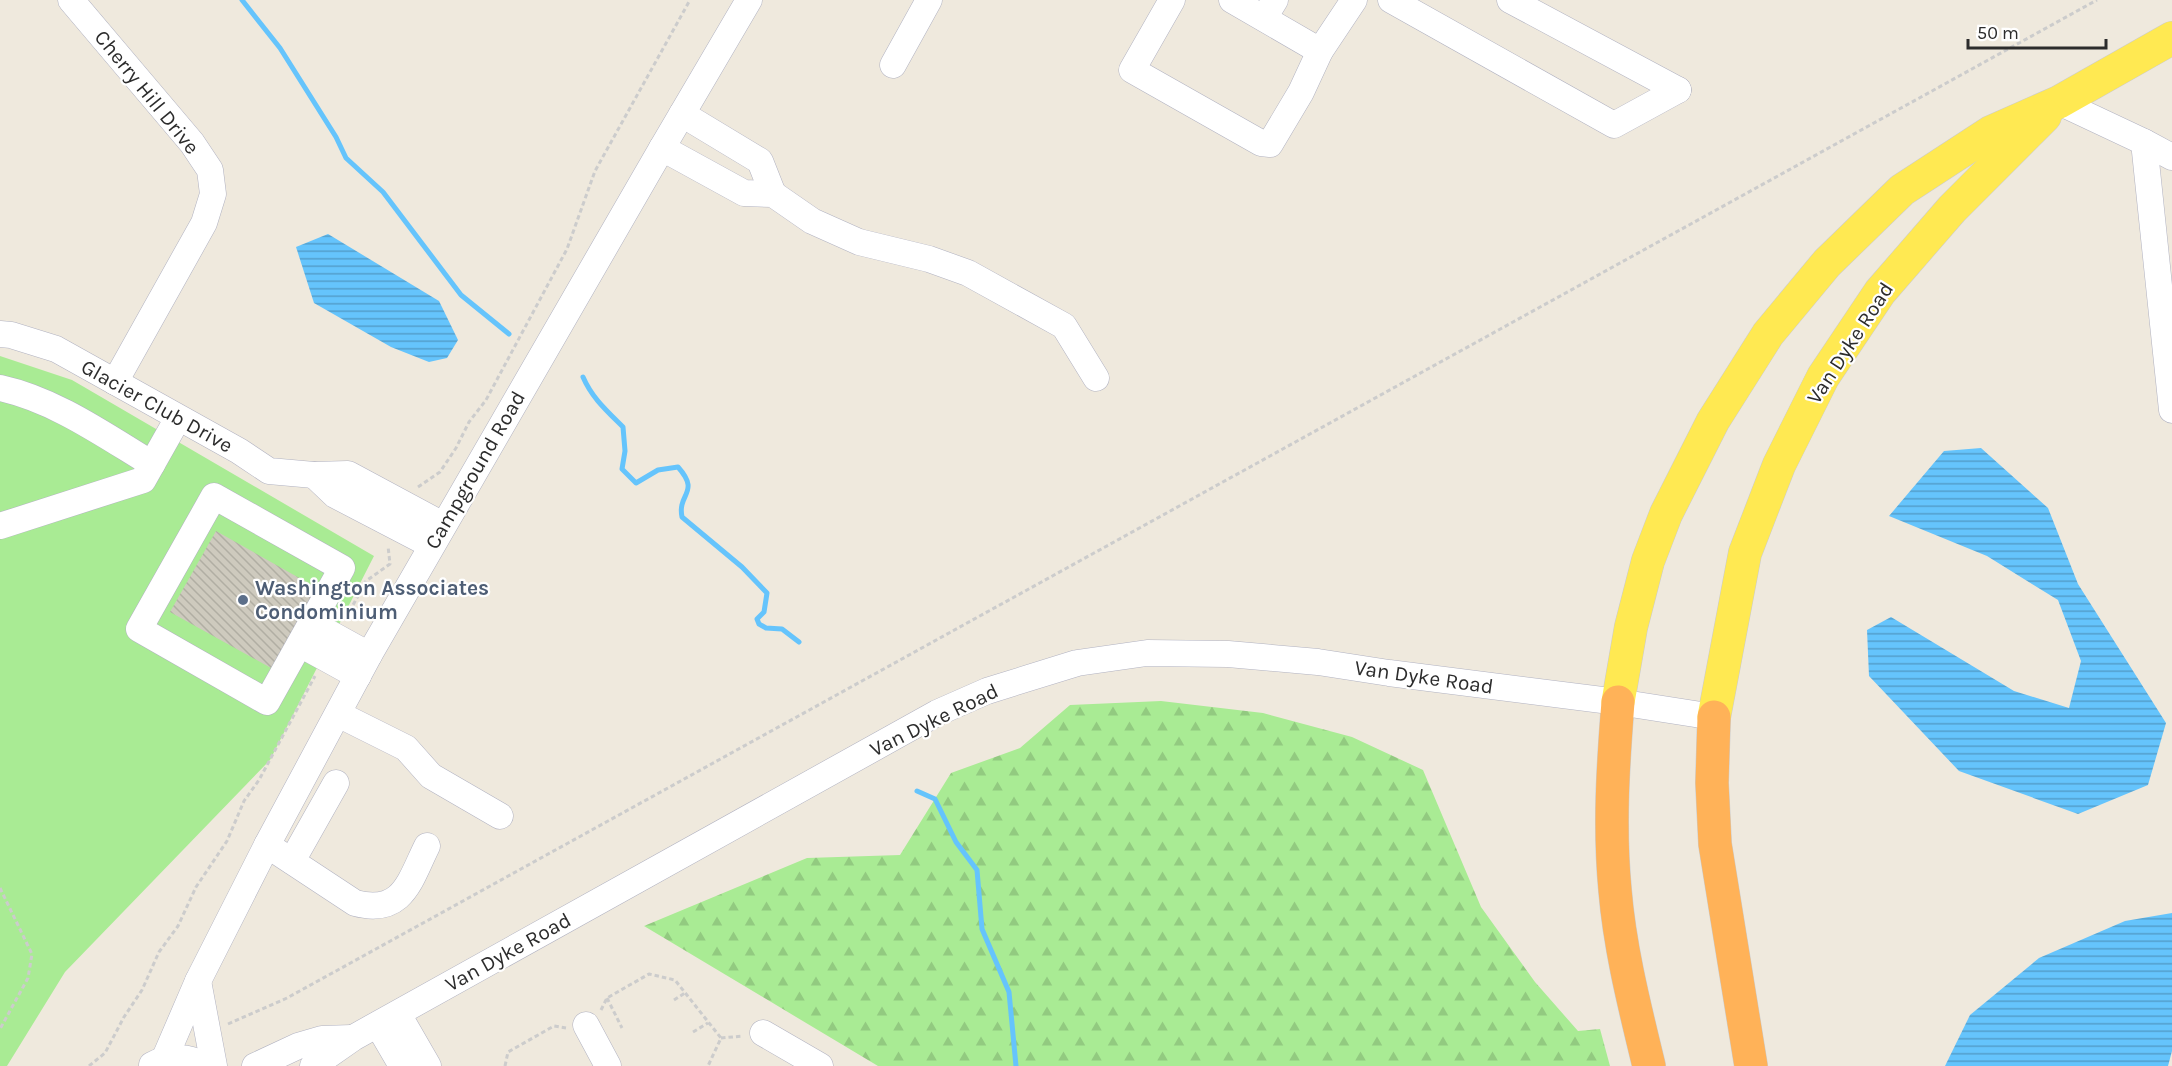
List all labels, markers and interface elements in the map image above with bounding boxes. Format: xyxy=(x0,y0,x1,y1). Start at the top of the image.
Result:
scale bar xyxy=(1968,12,2106,50)
text: 50 m xyxy=(1977,22,2019,44)
street label: Cherry Hill Drive xyxy=(90,25,204,159)
street label: Van Dyke Road xyxy=(1802,278,1898,408)
street label: Glacier Club Drive xyxy=(77,354,237,458)
street label: Campground Road xyxy=(420,387,530,553)
place label: Washington Associates Condominium xyxy=(255,576,489,624)
marker: Washington Associates Condominium xyxy=(236,593,250,607)
street label: Van Dyke Road xyxy=(1353,655,1495,699)
street label: Van Dyke Road xyxy=(866,679,1002,761)
street label: Van Dyke Road xyxy=(441,908,575,996)

